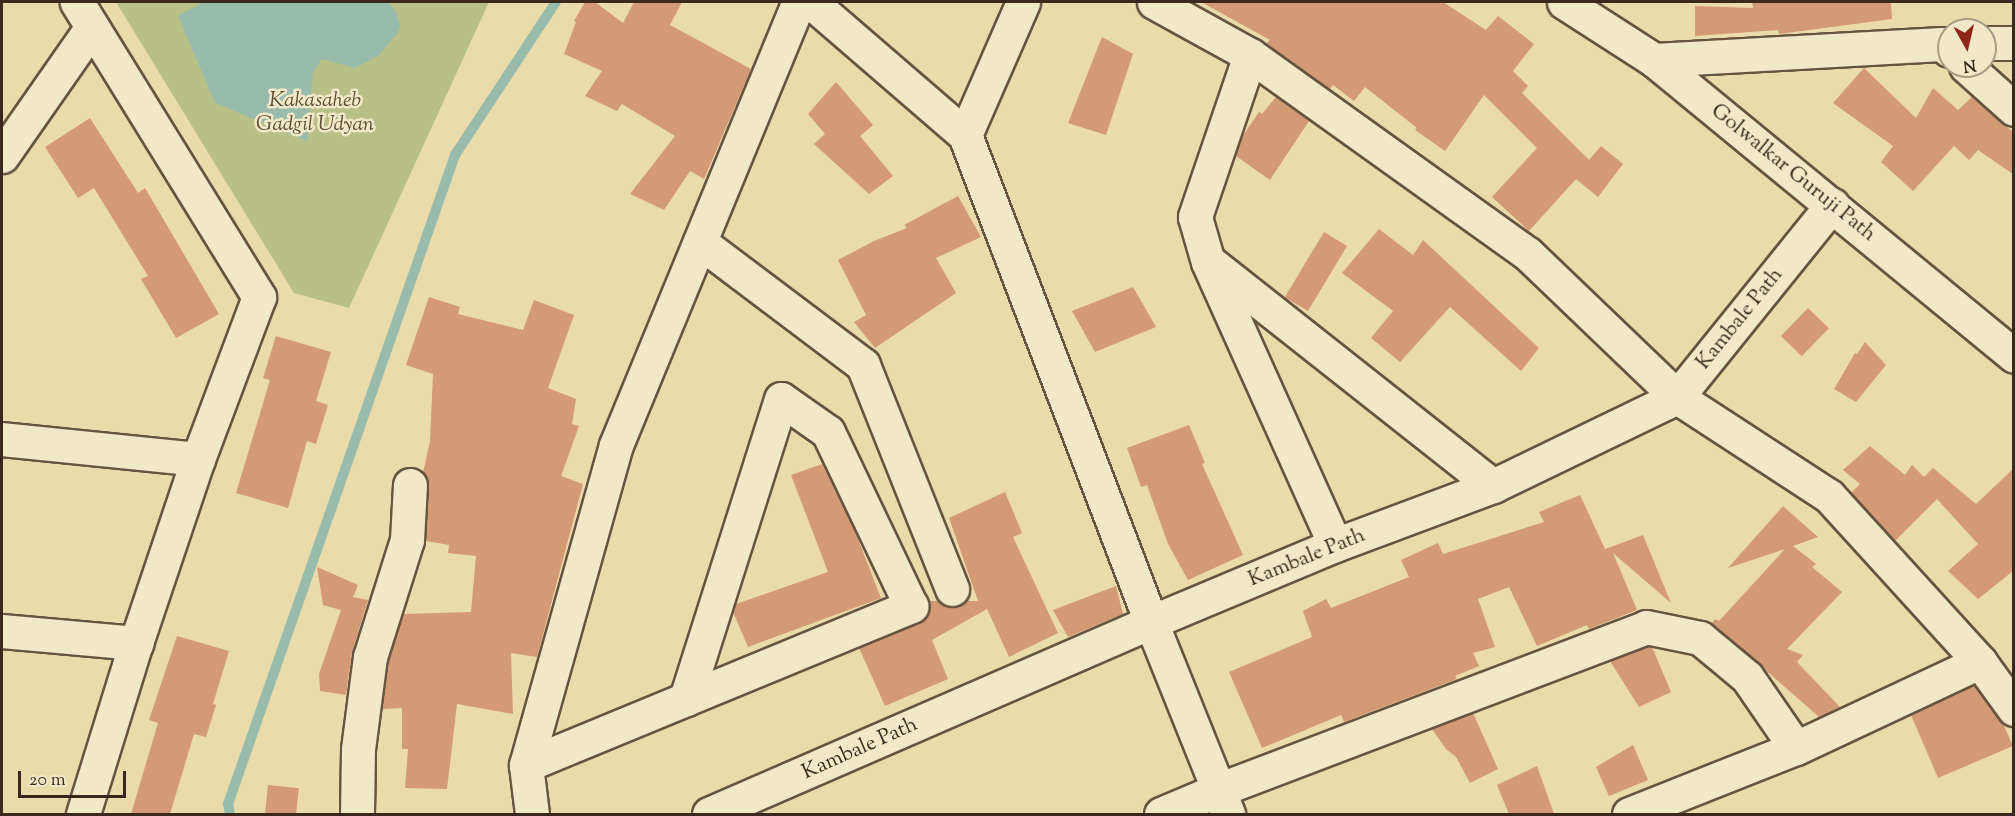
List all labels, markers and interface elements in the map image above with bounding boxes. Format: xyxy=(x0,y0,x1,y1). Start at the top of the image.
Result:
north arrow xyxy=(1937,18,1997,78)
text: N xyxy=(1961,52,1977,77)
park label: Kakasaheb Gadgil Udyan xyxy=(256,88,374,138)
street label: Golwalkar Guruji Path xyxy=(1705,99,1881,247)
street label: Kambale Path xyxy=(1691,263,1789,375)
street label: Kambale Path xyxy=(1245,523,1369,593)
street label: Kambale Path xyxy=(798,712,922,786)
scale bar xyxy=(21,759,129,797)
text: 20 m xyxy=(29,768,66,794)

